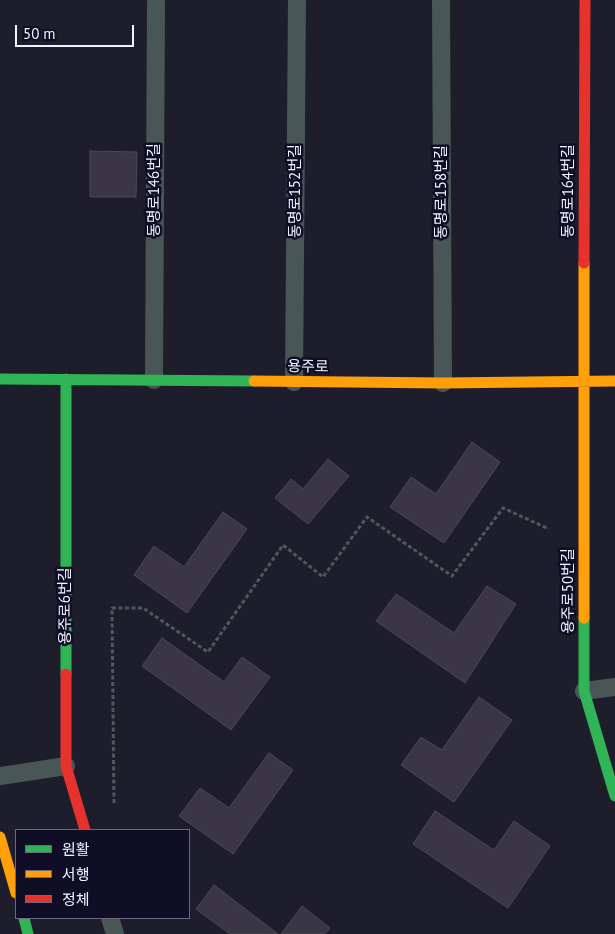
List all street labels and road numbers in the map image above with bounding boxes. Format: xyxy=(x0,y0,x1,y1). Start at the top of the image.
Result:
street label: 동명로146번길 xyxy=(146,143,164,237)
street label: 동명로152번길 xyxy=(287,144,305,238)
street label: 동명로164번길 xyxy=(560,144,578,238)
street label: 동명로158번길 xyxy=(433,145,451,239)
street label: 용주로 xyxy=(287,358,329,376)
street label: 용주로50번길 xyxy=(560,548,578,634)
street label: 용주로6번길 xyxy=(57,567,75,645)

